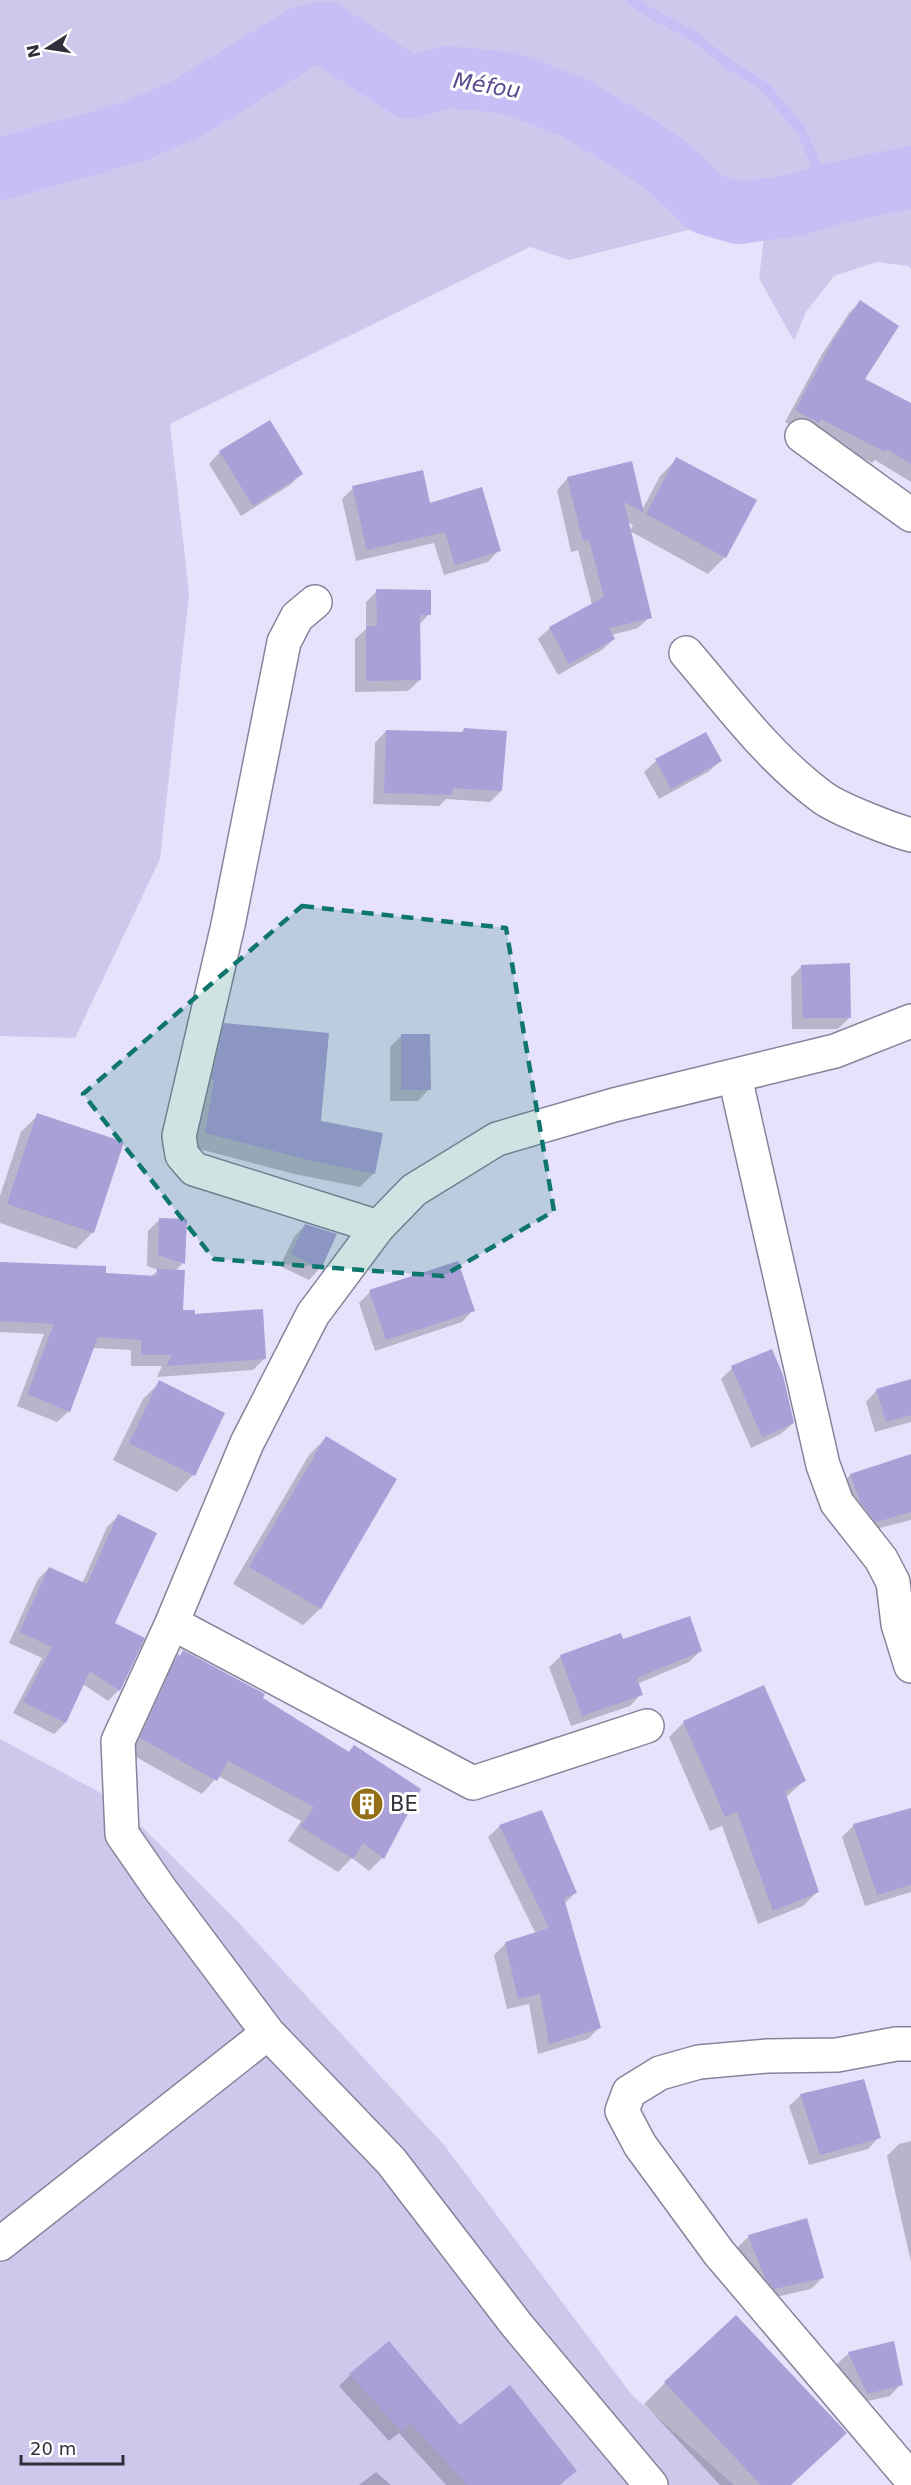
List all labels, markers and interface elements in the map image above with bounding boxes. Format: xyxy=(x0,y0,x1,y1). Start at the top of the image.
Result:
north arrow xyxy=(18,18,78,78)
text: N xyxy=(23,42,45,60)
water label: Méfou xyxy=(452,68,522,103)
building icon: BE xyxy=(349,1786,385,1822)
place label: BE xyxy=(390,1792,418,1816)
scale bar xyxy=(21,2428,123,2466)
text: 20 m xyxy=(30,2438,76,2459)

